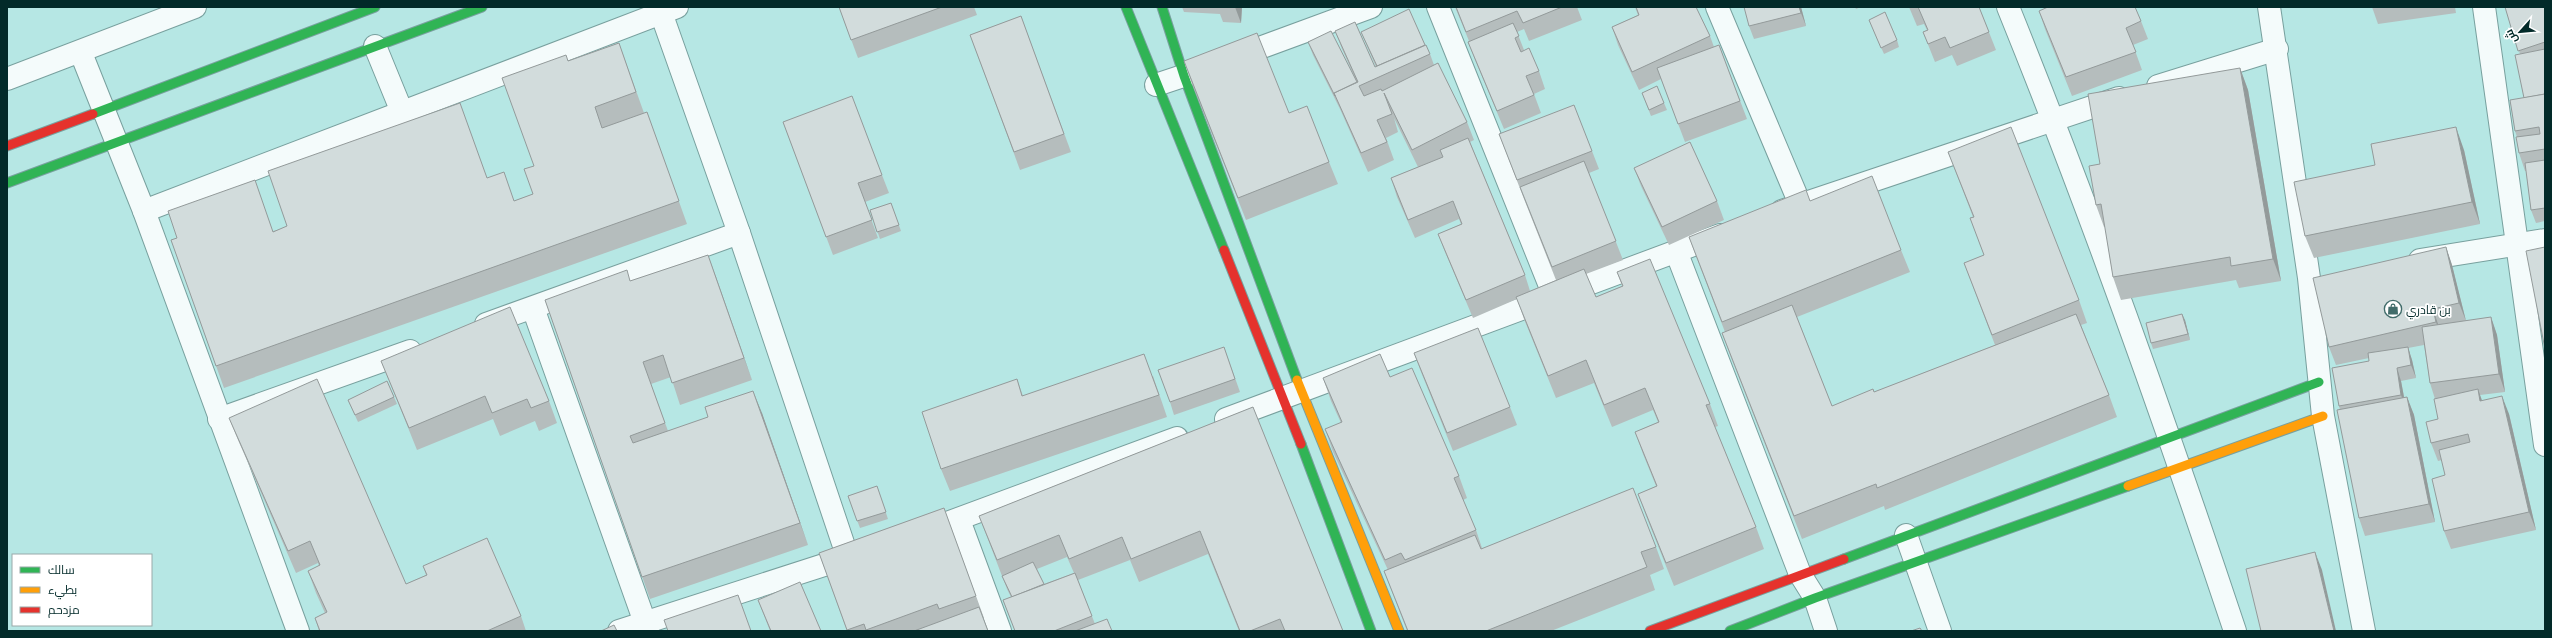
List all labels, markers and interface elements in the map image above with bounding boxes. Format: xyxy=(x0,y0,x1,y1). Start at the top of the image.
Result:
north arrow xyxy=(2500,12,2540,52)
text: ش xyxy=(2499,26,2523,47)
place label: بن قادري xyxy=(2406,298,2451,321)
shop icon: بن قادري xyxy=(2383,299,2403,319)
legend xyxy=(12,554,152,626)
text: سالك xyxy=(48,558,75,581)
text: بطيء xyxy=(48,578,77,601)
text: مزدحم xyxy=(48,598,80,621)

